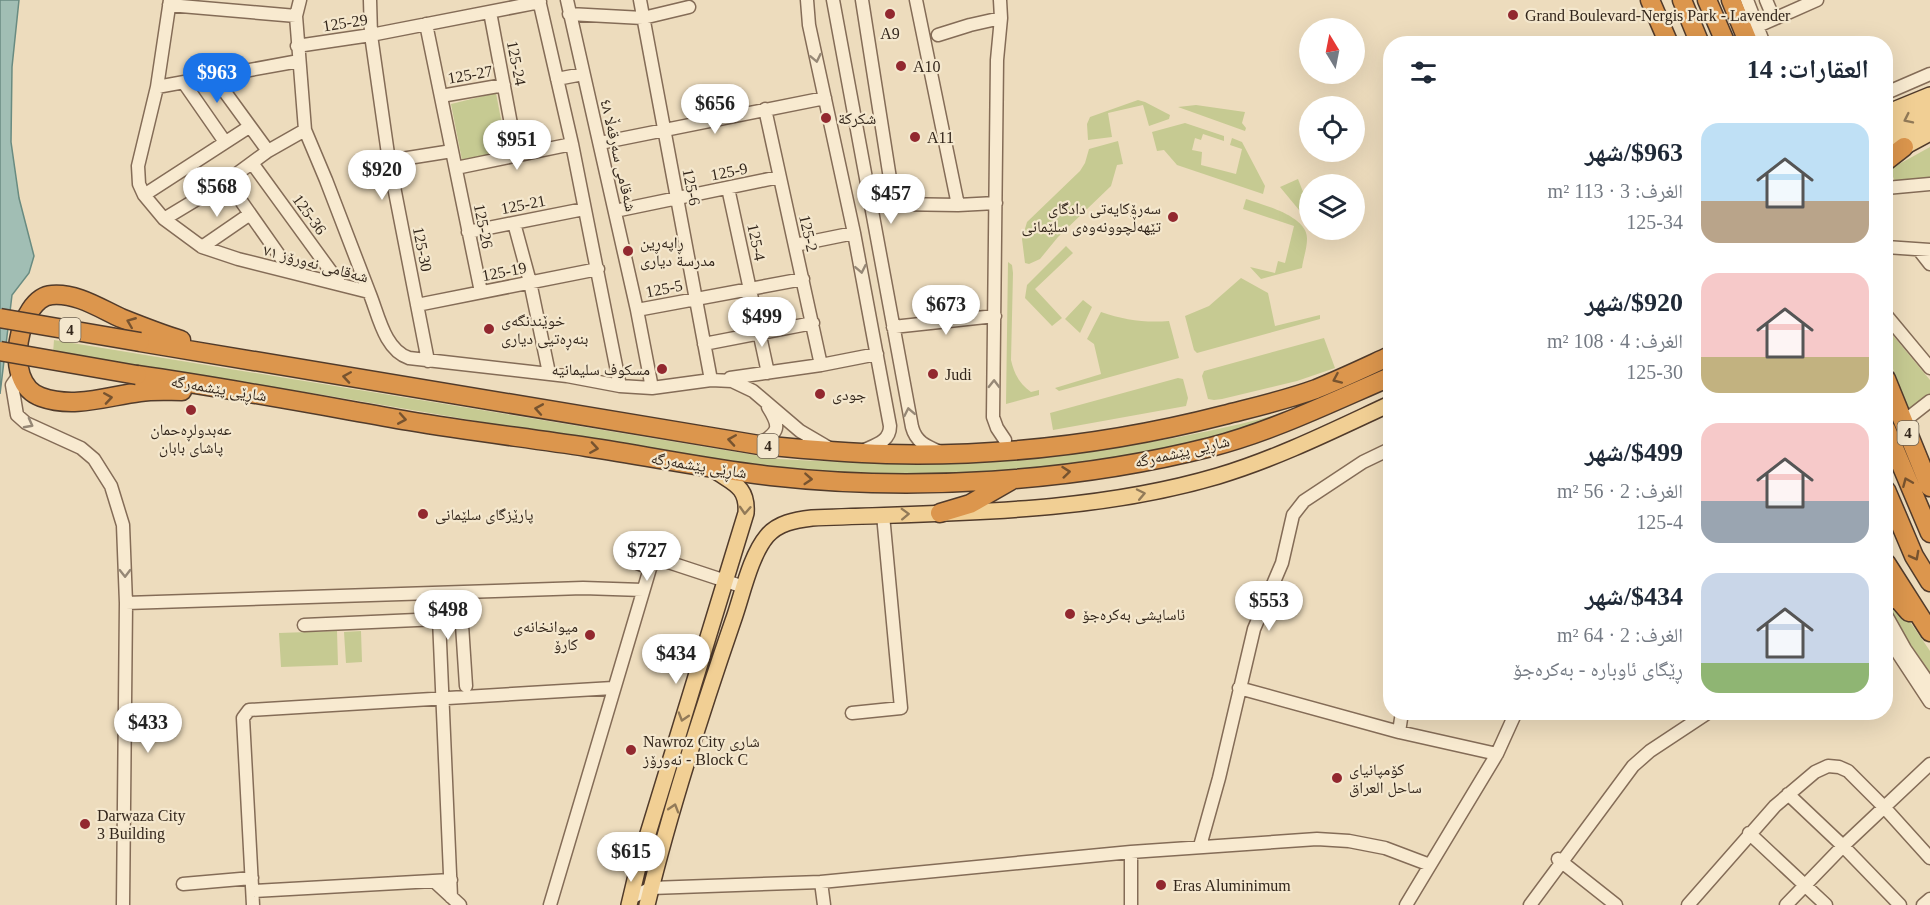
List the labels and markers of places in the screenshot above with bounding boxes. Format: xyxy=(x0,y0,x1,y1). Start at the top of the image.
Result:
marker: A9 xyxy=(883,7,897,21)
place label: Grand Boulevard-Nergis Park - Lavender xyxy=(1525,7,1791,25)
marker: Grand Boulevard-Nergis Park - Lavender xyxy=(1506,8,1520,22)
place label: A9 xyxy=(880,25,900,42)
pin: $963 xyxy=(181,53,253,104)
place label: A10 xyxy=(913,58,941,75)
marker: A10 xyxy=(894,59,908,73)
pin: $656 xyxy=(679,84,751,135)
place label: شكركة xyxy=(838,110,876,128)
marker: شكركة xyxy=(819,111,833,125)
pin: $951 xyxy=(481,120,553,171)
place label: A11 xyxy=(927,129,954,146)
marker: A11 xyxy=(908,130,922,144)
pin: $920 xyxy=(346,150,418,201)
pin: $568 xyxy=(181,167,253,218)
pin: $457 xyxy=(855,174,927,225)
place label: سەرۆکایەتی دادگای تێهەڵچوونەوەی سلێمانی xyxy=(1022,200,1161,237)
marker: سەرۆکایەتی دادگای تێهەڵچوونەوەی سلێمانی xyxy=(1166,210,1180,224)
place label: ڕاپەڕین مدرسة ديارى xyxy=(640,234,715,271)
marker: ڕاپەڕین مدرسة ديارى xyxy=(621,244,635,258)
pin: $673 xyxy=(910,285,982,336)
pin: $499 xyxy=(726,297,798,348)
place label: خوێندنگەی بنەڕەتیی دیاری xyxy=(501,312,588,351)
marker: خوێندنگەی بنەڕەتیی دیاری xyxy=(482,322,496,336)
place label: مسكوف سليمانيه xyxy=(551,361,650,379)
marker: مسكوف سليمانيه xyxy=(655,362,669,376)
place label: Judi xyxy=(945,366,972,383)
marker: Judi xyxy=(926,367,940,381)
place label: جودی xyxy=(832,386,866,405)
marker: جودی xyxy=(813,387,827,401)
marker: عەبدولڕەحمان پاشای بابان xyxy=(184,403,198,417)
place label: عەبدولڕەحمان پاشای بابان xyxy=(150,421,232,458)
place label: پارێزگای سلێمانی xyxy=(435,506,534,525)
marker: پارێزگای سلێمانی xyxy=(416,507,430,521)
pin: $727 xyxy=(611,531,683,582)
pin: $553 xyxy=(1233,581,1305,632)
pin: $498 xyxy=(412,590,484,641)
place label: ئاسایشی بەکرەجۆ xyxy=(1082,606,1185,625)
marker: ئاسایشی بەکرەجۆ xyxy=(1063,607,1077,621)
place label: میوانخانەی کارۆ xyxy=(513,618,578,654)
marker: میوانخانەی کارۆ xyxy=(583,628,597,642)
pin: $434 xyxy=(640,634,712,685)
pin: $433 xyxy=(112,703,184,754)
place label: Nawroz City شاری نەورۆز - Block C xyxy=(642,733,760,769)
marker: Nawroz City شاری نەورۆز - Block C xyxy=(624,743,638,757)
place label: کۆمپانیای ساحل العراق xyxy=(1349,761,1422,798)
marker: کۆمپانیای ساحل العراق xyxy=(1330,771,1344,785)
place label: Darwaza City 3 Building xyxy=(97,807,185,843)
marker: Darwaza City 3 Building xyxy=(78,817,92,831)
pin: $615 xyxy=(595,832,667,883)
place label: Eras Aluminimum xyxy=(1173,877,1291,894)
marker: Eras Aluminimum xyxy=(1154,878,1168,892)

